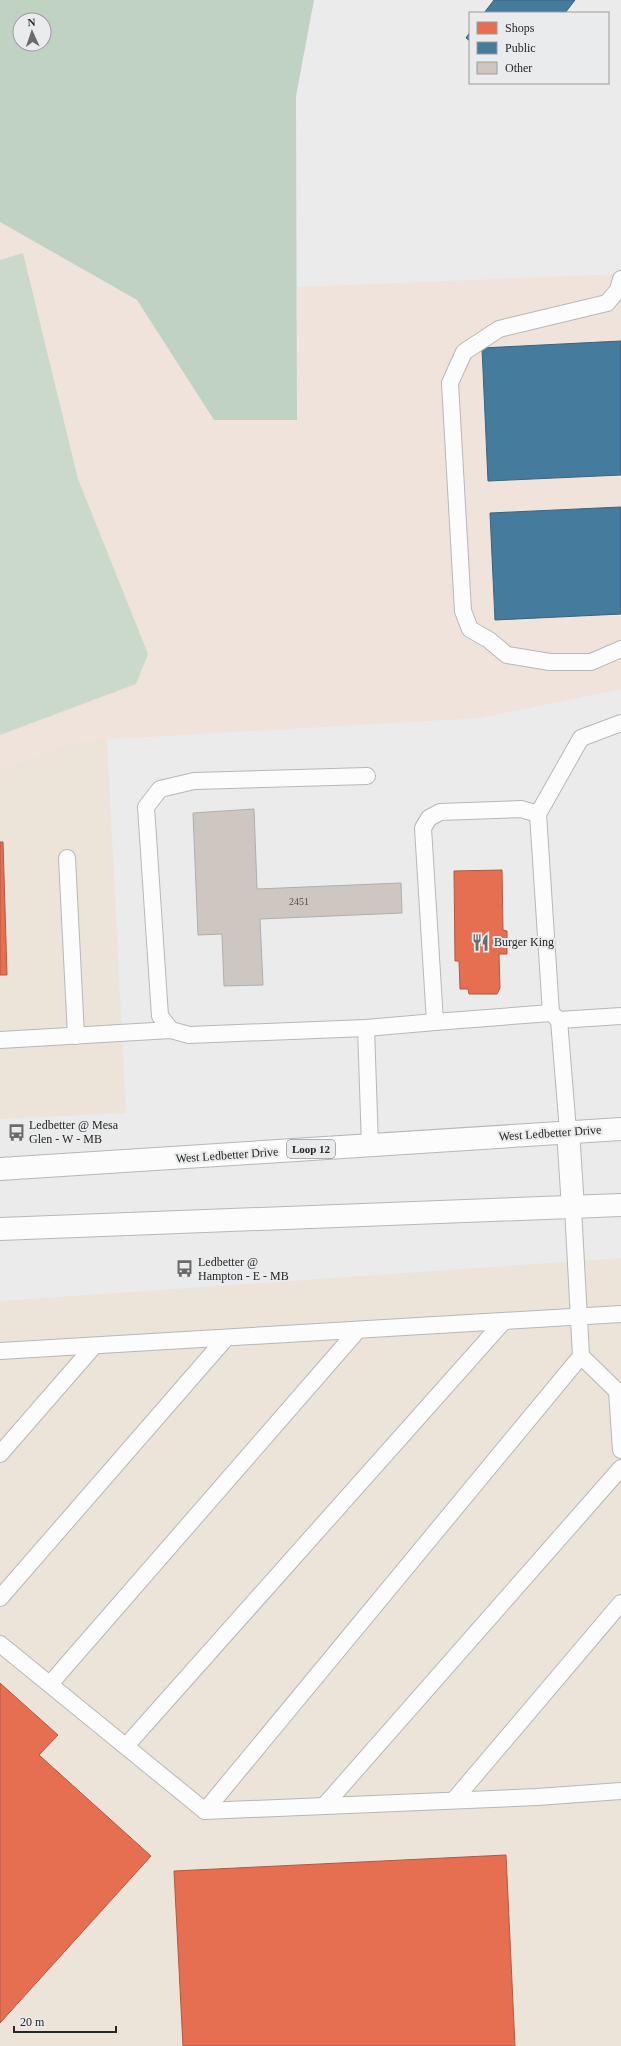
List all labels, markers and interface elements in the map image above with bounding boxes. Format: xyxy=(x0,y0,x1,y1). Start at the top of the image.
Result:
north arrow xyxy=(12,12,52,52)
legend xyxy=(469,12,609,84)
text: N xyxy=(27,16,36,28)
text: Shops xyxy=(505,21,535,35)
text: Public xyxy=(505,41,536,55)
text: Other xyxy=(505,61,532,75)
house number: 2451 xyxy=(289,896,309,907)
restaurant icon: Burger King xyxy=(471,932,491,952)
place label: Burger King xyxy=(494,935,554,949)
place label: Ledbetter @ Mesa Glen - W - MB xyxy=(29,1118,119,1146)
bus stop icon: Ledbetter @ Mesa Glen - W - MB xyxy=(6,1122,26,1142)
street label: West Ledbetter Drive xyxy=(498,1122,602,1144)
road number: Loop 12 xyxy=(287,1140,335,1158)
street label: West Ledbetter Drive xyxy=(175,1144,279,1166)
place label: Ledbetter @ Hampton - E - MB xyxy=(198,1255,289,1283)
bus stop icon: Ledbetter @ Hampton - E - MB xyxy=(175,1259,195,1279)
scale bar xyxy=(14,2008,116,2034)
text: 20 m xyxy=(20,2015,45,2029)

